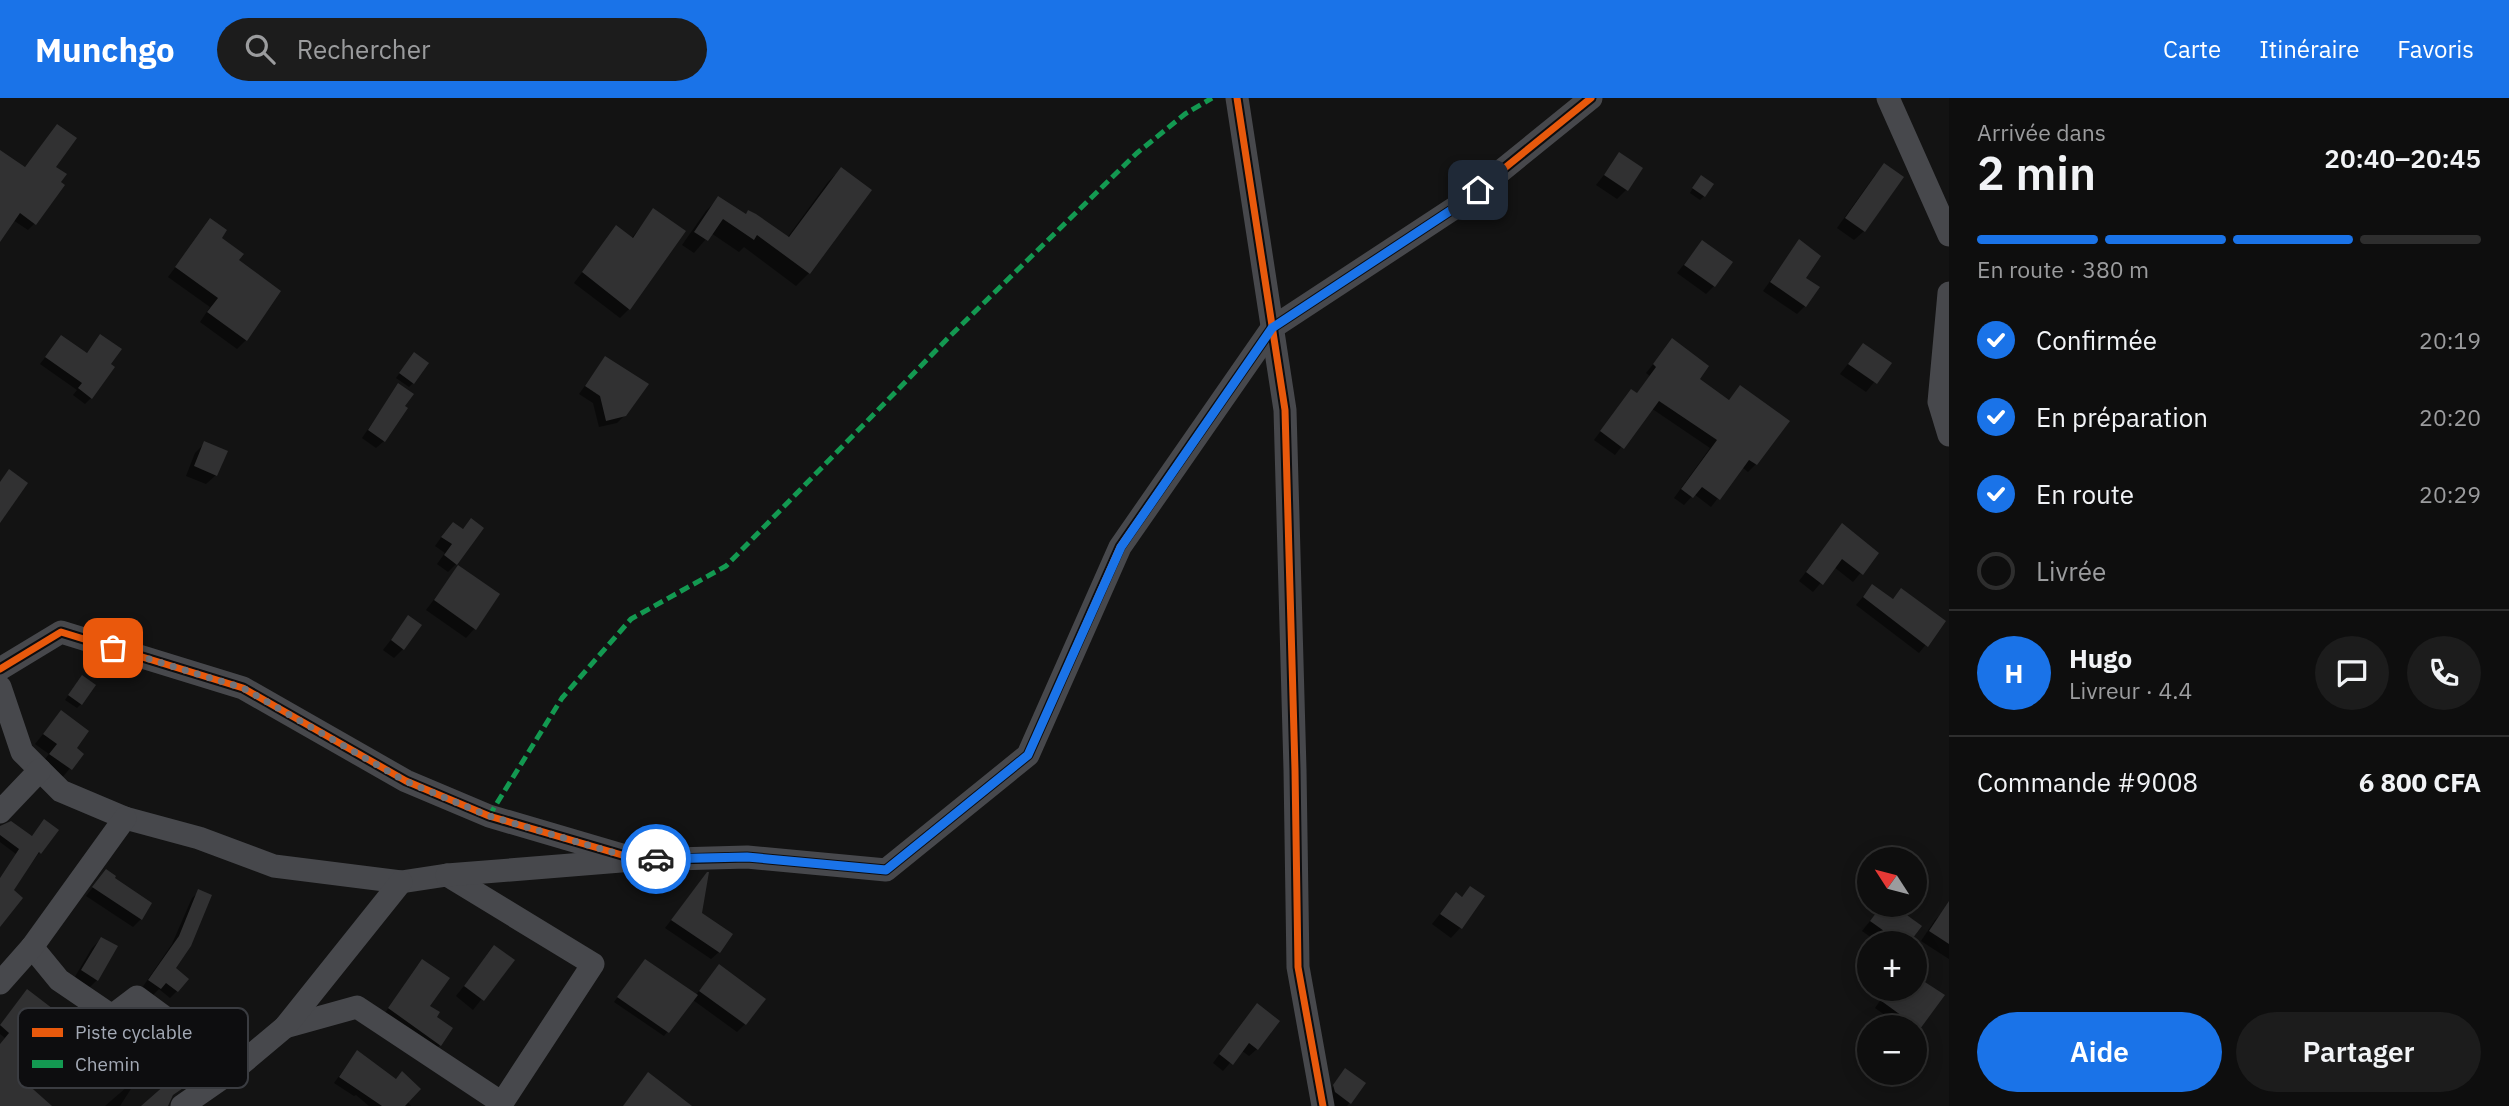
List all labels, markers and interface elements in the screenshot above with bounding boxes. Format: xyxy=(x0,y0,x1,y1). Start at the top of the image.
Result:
search box xyxy=(217,18,707,81)
text: Munchgo xyxy=(35,28,175,71)
icon: search xyxy=(241,30,279,68)
text: Rechercher xyxy=(297,32,430,66)
text: Carte xyxy=(2163,33,2221,65)
text: Itinéraire xyxy=(2259,33,2359,65)
text: Favoris xyxy=(2397,33,2474,65)
text: Arrivée dans xyxy=(1977,117,2106,147)
text: 20:40–20:45 xyxy=(2324,141,2481,175)
text: 2 min xyxy=(1977,143,2096,203)
pin xyxy=(1448,160,1508,220)
icon: home xyxy=(1459,171,1497,209)
text: En route · 380 m xyxy=(1977,254,2149,284)
icon: check xyxy=(1977,321,2015,359)
text: Confirmée xyxy=(2036,323,2157,357)
text: 20:19 xyxy=(2419,325,2481,355)
icon: check xyxy=(1977,398,2015,436)
text: En préparation xyxy=(2036,400,2208,434)
text: 20:20 xyxy=(2419,402,2481,432)
icon: check xyxy=(1977,475,2015,513)
text: En route xyxy=(2036,477,2134,511)
text: 20:29 xyxy=(2419,479,2481,509)
text: Livrée xyxy=(2036,554,2106,588)
pin xyxy=(83,618,143,678)
icon: bag xyxy=(94,629,132,667)
button: chat xyxy=(2315,636,2389,710)
button: phone xyxy=(2407,636,2481,710)
text: Hugo xyxy=(2069,641,2132,675)
text: H xyxy=(2005,656,2023,690)
text: Livreur · 4.4 xyxy=(2069,675,2192,705)
text: Commande #9008 xyxy=(1977,765,2198,799)
text: 6 800 CFA xyxy=(2359,765,2481,799)
courier xyxy=(621,824,691,894)
icon: car xyxy=(637,840,675,878)
north arrow xyxy=(1857,847,1927,917)
map controls xyxy=(1857,847,1927,1085)
button: + xyxy=(1857,931,1927,1001)
legend xyxy=(18,1008,248,1088)
button: Aide xyxy=(1977,1012,2222,1092)
button: Partager xyxy=(2236,1012,2481,1092)
button: − xyxy=(1857,1015,1927,1085)
text: Piste cyclable xyxy=(75,1020,192,1044)
text: Chemin xyxy=(75,1052,140,1076)

